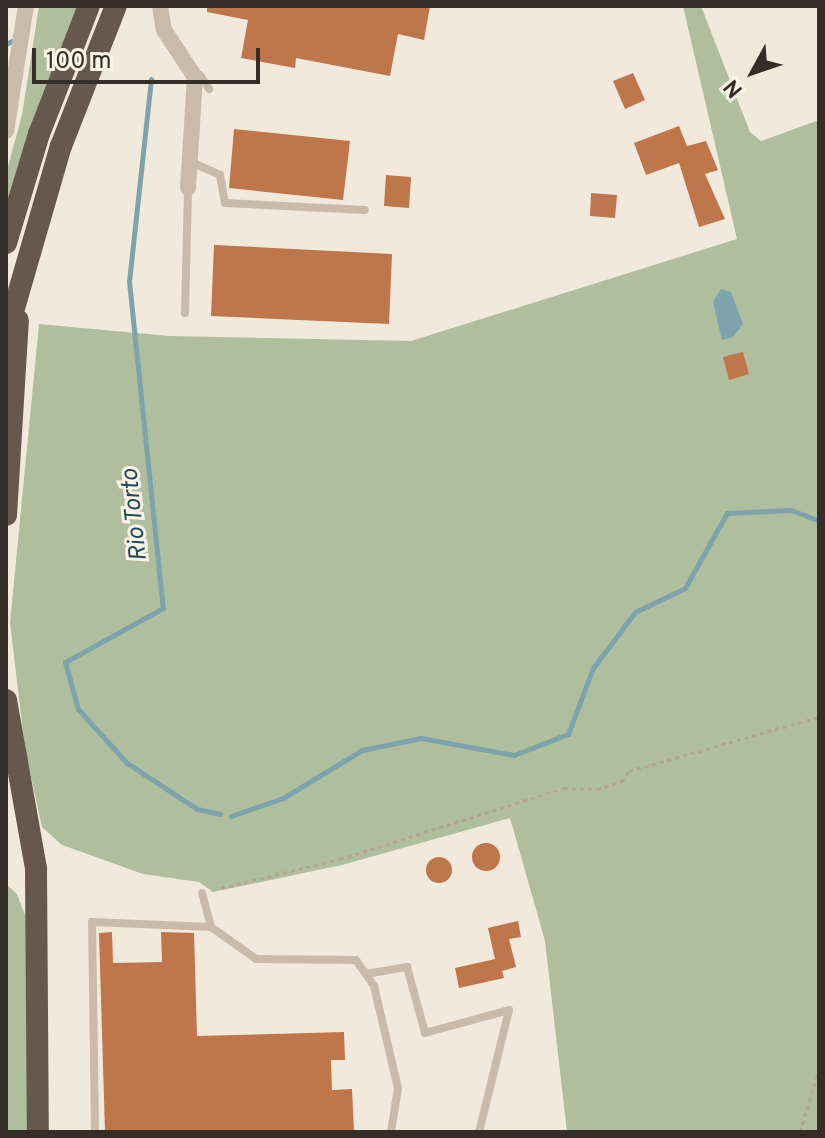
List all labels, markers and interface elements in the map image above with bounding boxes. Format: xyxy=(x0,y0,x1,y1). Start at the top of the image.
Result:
scale bar xyxy=(36,32,264,82)
north arrow xyxy=(713,32,793,112)
text: 100 m xyxy=(46,47,112,77)
text: N xyxy=(719,73,750,102)
water label: Rio Torto xyxy=(117,467,155,563)

